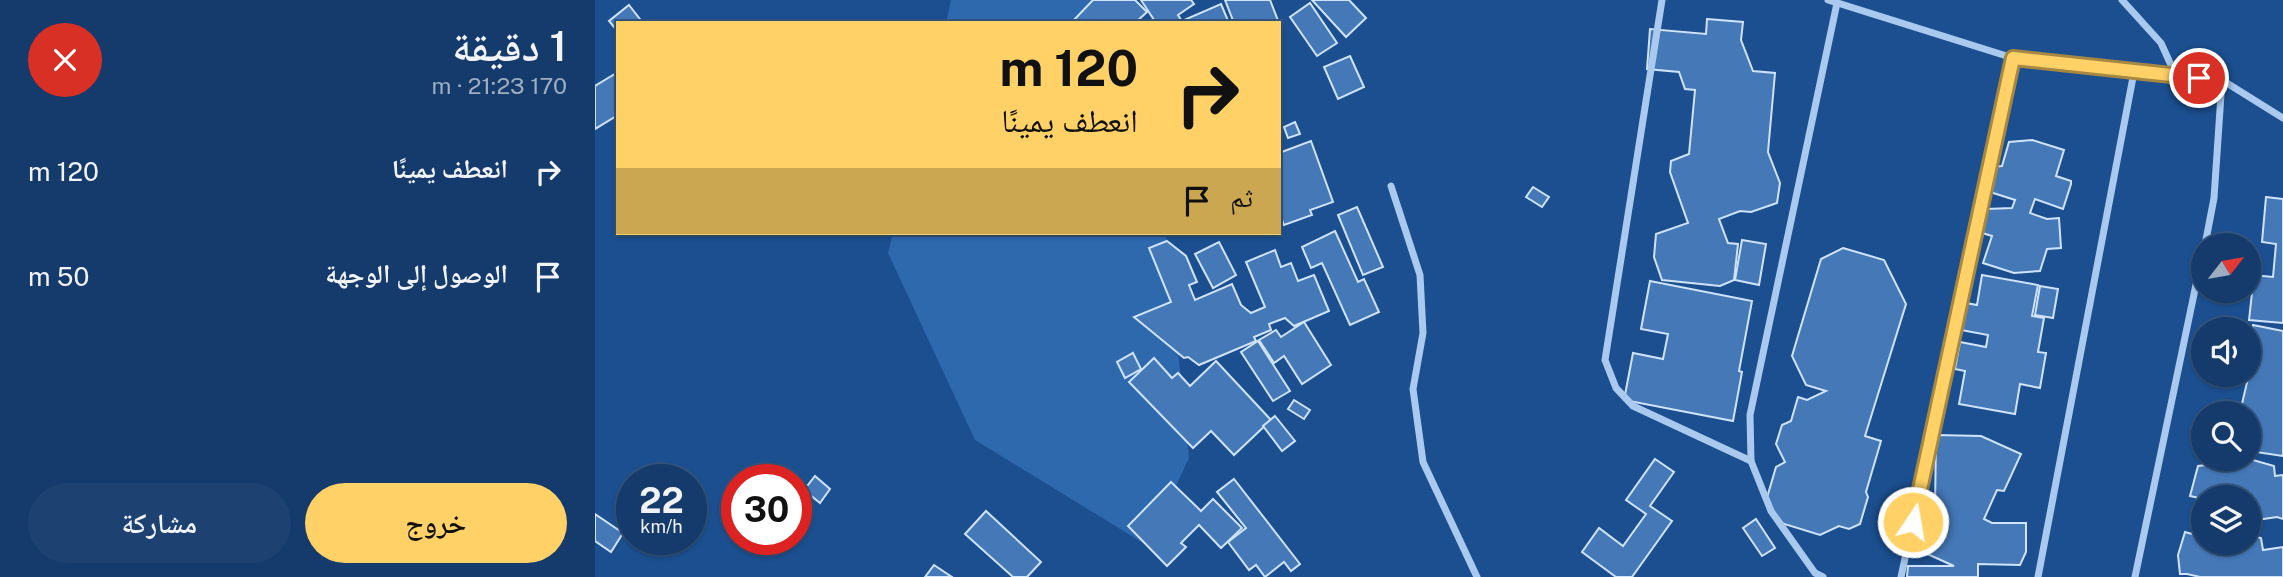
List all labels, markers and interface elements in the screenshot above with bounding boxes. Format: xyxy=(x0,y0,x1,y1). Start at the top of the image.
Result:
text: 1 دقيقة xyxy=(452,21,567,70)
button: close xyxy=(28,23,102,97)
text: 120 m xyxy=(999,39,1138,97)
pin xyxy=(2169,48,2229,108)
icon: right xyxy=(1162,49,1253,140)
icon: arrive xyxy=(2180,59,2218,97)
text: 170 m · 21:23 xyxy=(431,72,567,99)
text: انعطف يمينًا xyxy=(1001,102,1138,139)
text: انعطف يمينًا xyxy=(392,153,508,184)
icon: right xyxy=(529,153,567,191)
text: 120 m xyxy=(28,156,99,187)
icon: arrive xyxy=(1178,182,1216,220)
text: ثم xyxy=(1230,182,1253,213)
north arrow xyxy=(2191,233,2261,303)
map controls xyxy=(2191,233,2261,555)
text: الوصول إلى الوجهة xyxy=(325,258,508,289)
icon: arrive xyxy=(529,258,567,296)
text: 50 m xyxy=(28,261,89,292)
button: sound xyxy=(2191,317,2261,387)
button: search xyxy=(2191,401,2261,471)
speed limit sign: 30 xyxy=(721,464,812,555)
text: 22 xyxy=(639,480,684,521)
button: مشاركة xyxy=(28,483,291,563)
button: خروج xyxy=(305,483,567,563)
position arrow xyxy=(1876,485,1950,559)
button: layers xyxy=(2191,485,2261,555)
text: km/h xyxy=(640,516,683,537)

